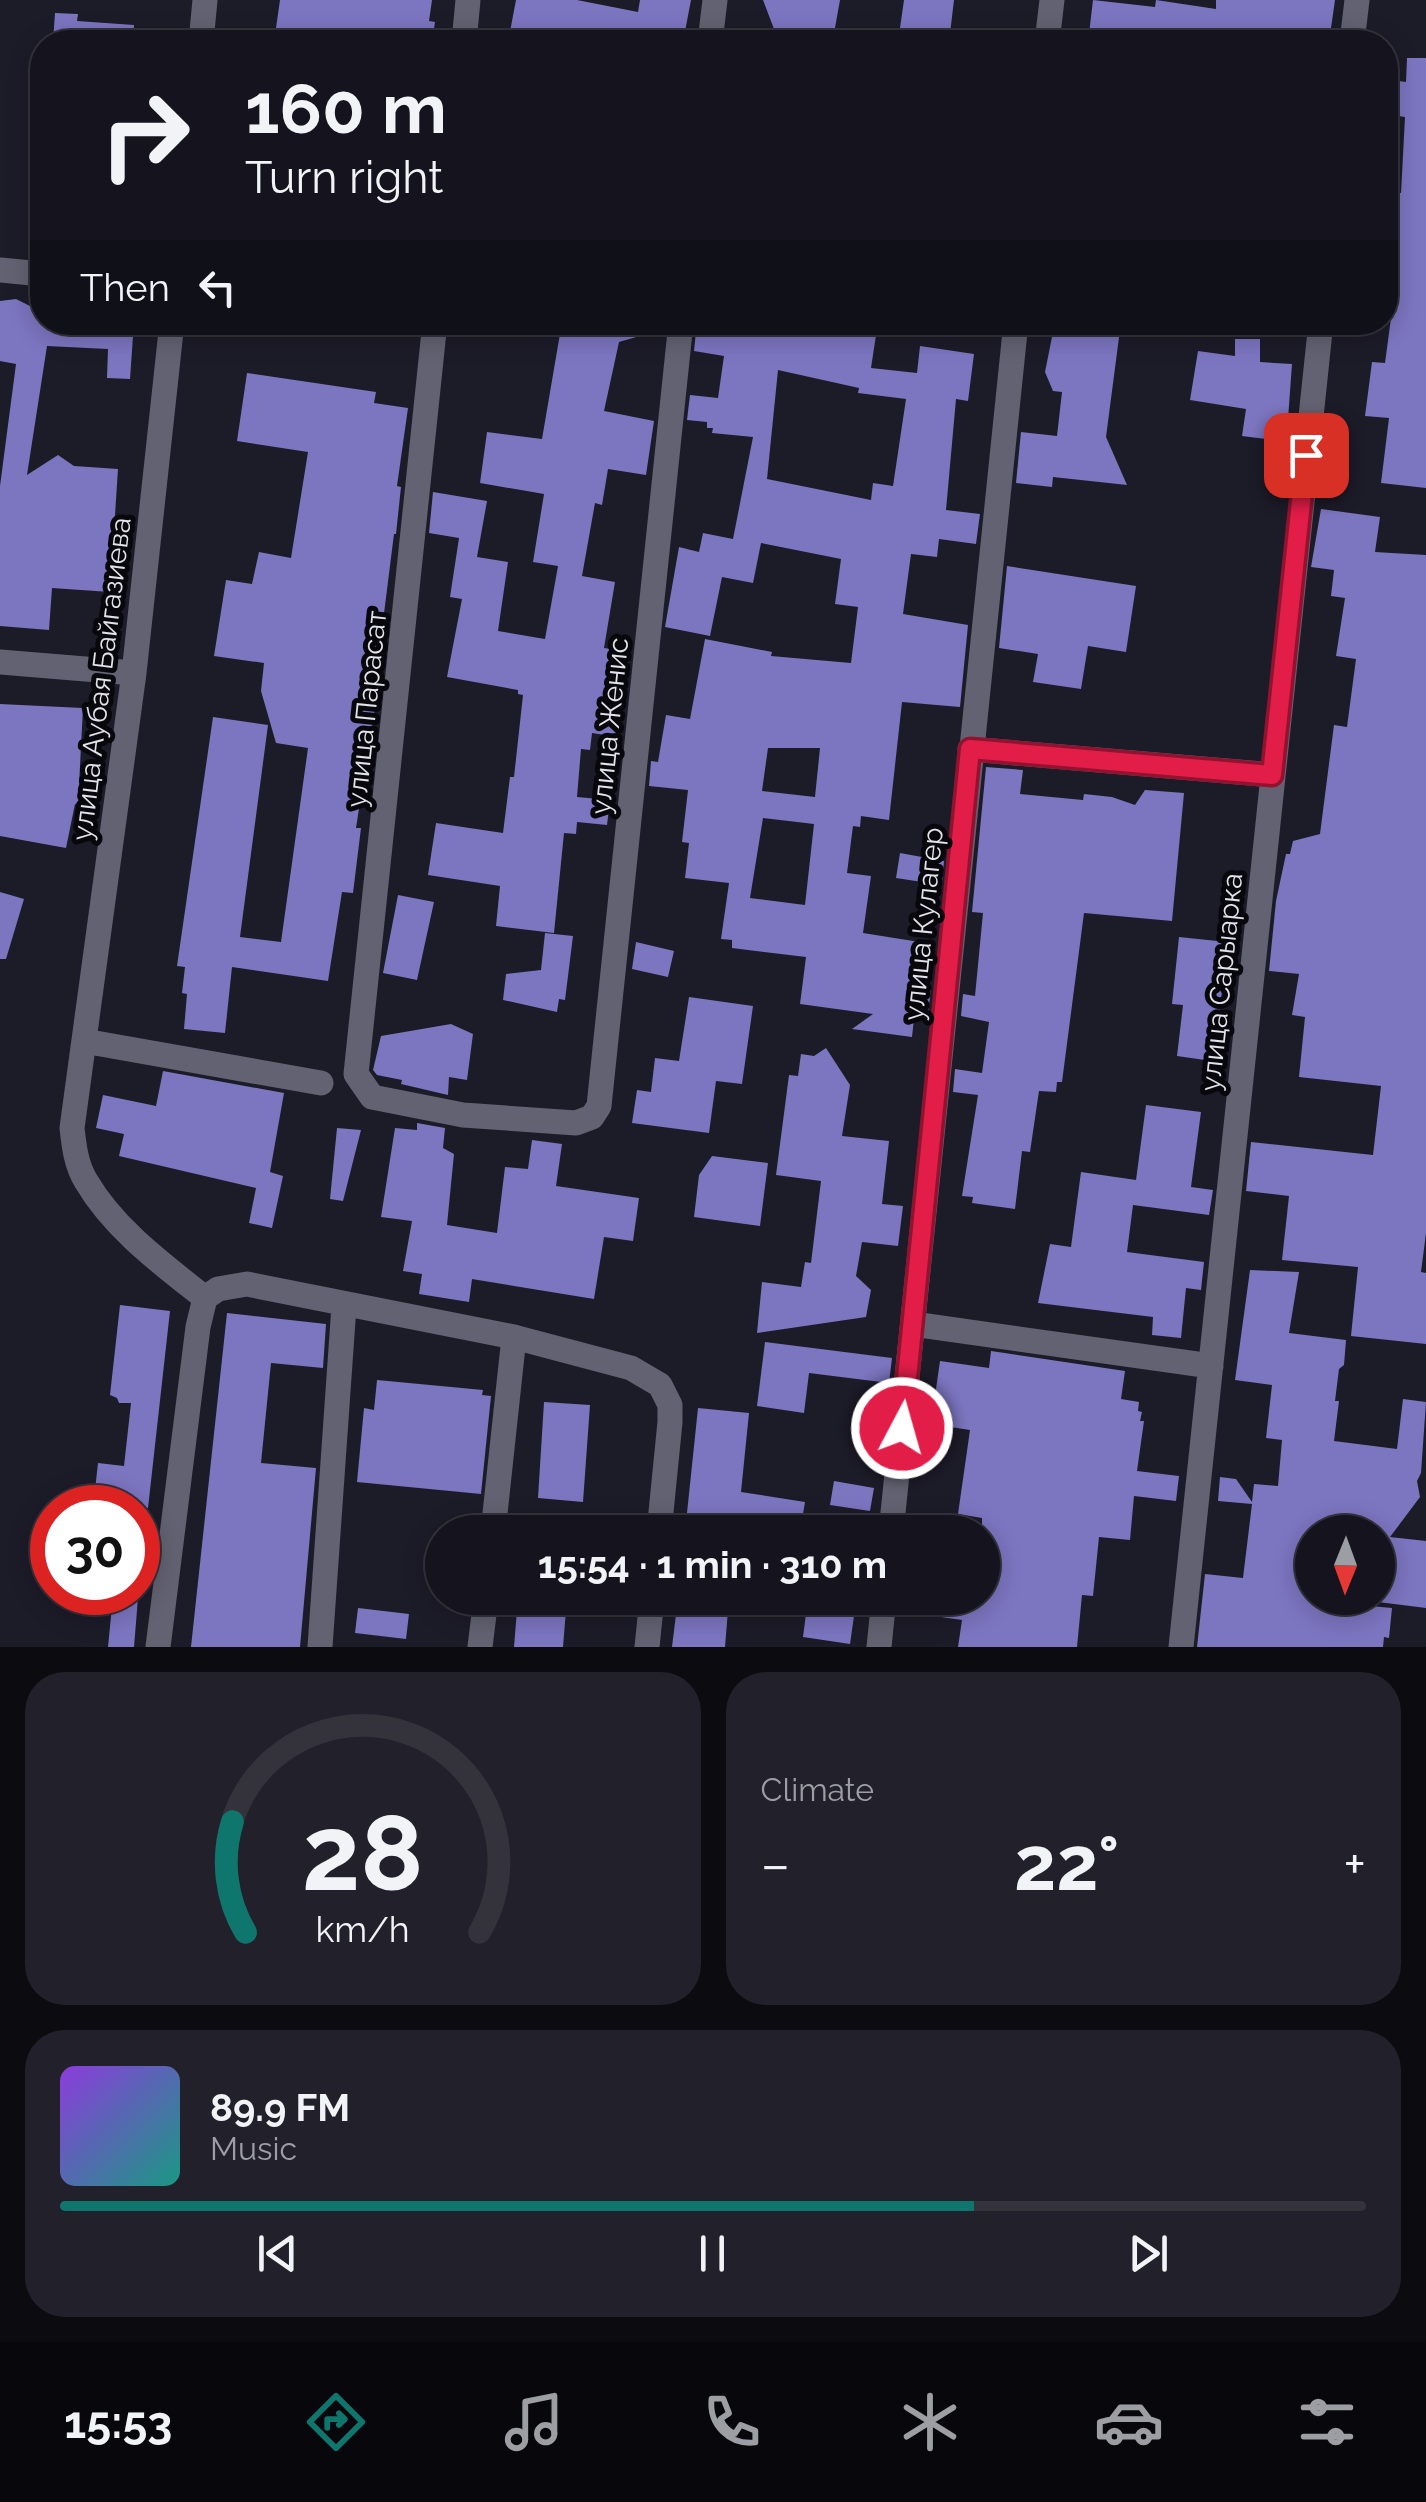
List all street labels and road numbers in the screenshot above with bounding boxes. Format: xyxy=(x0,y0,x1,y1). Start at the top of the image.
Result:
street label: улица Аубая Байгазиева xyxy=(65,516,138,843)
street label: улица Парасат xyxy=(340,609,393,809)
street label: улица Женис xyxy=(584,636,635,816)
street label: улица Кулагер xyxy=(897,826,950,1023)
street label: улица Сарыарка xyxy=(1194,871,1249,1093)

